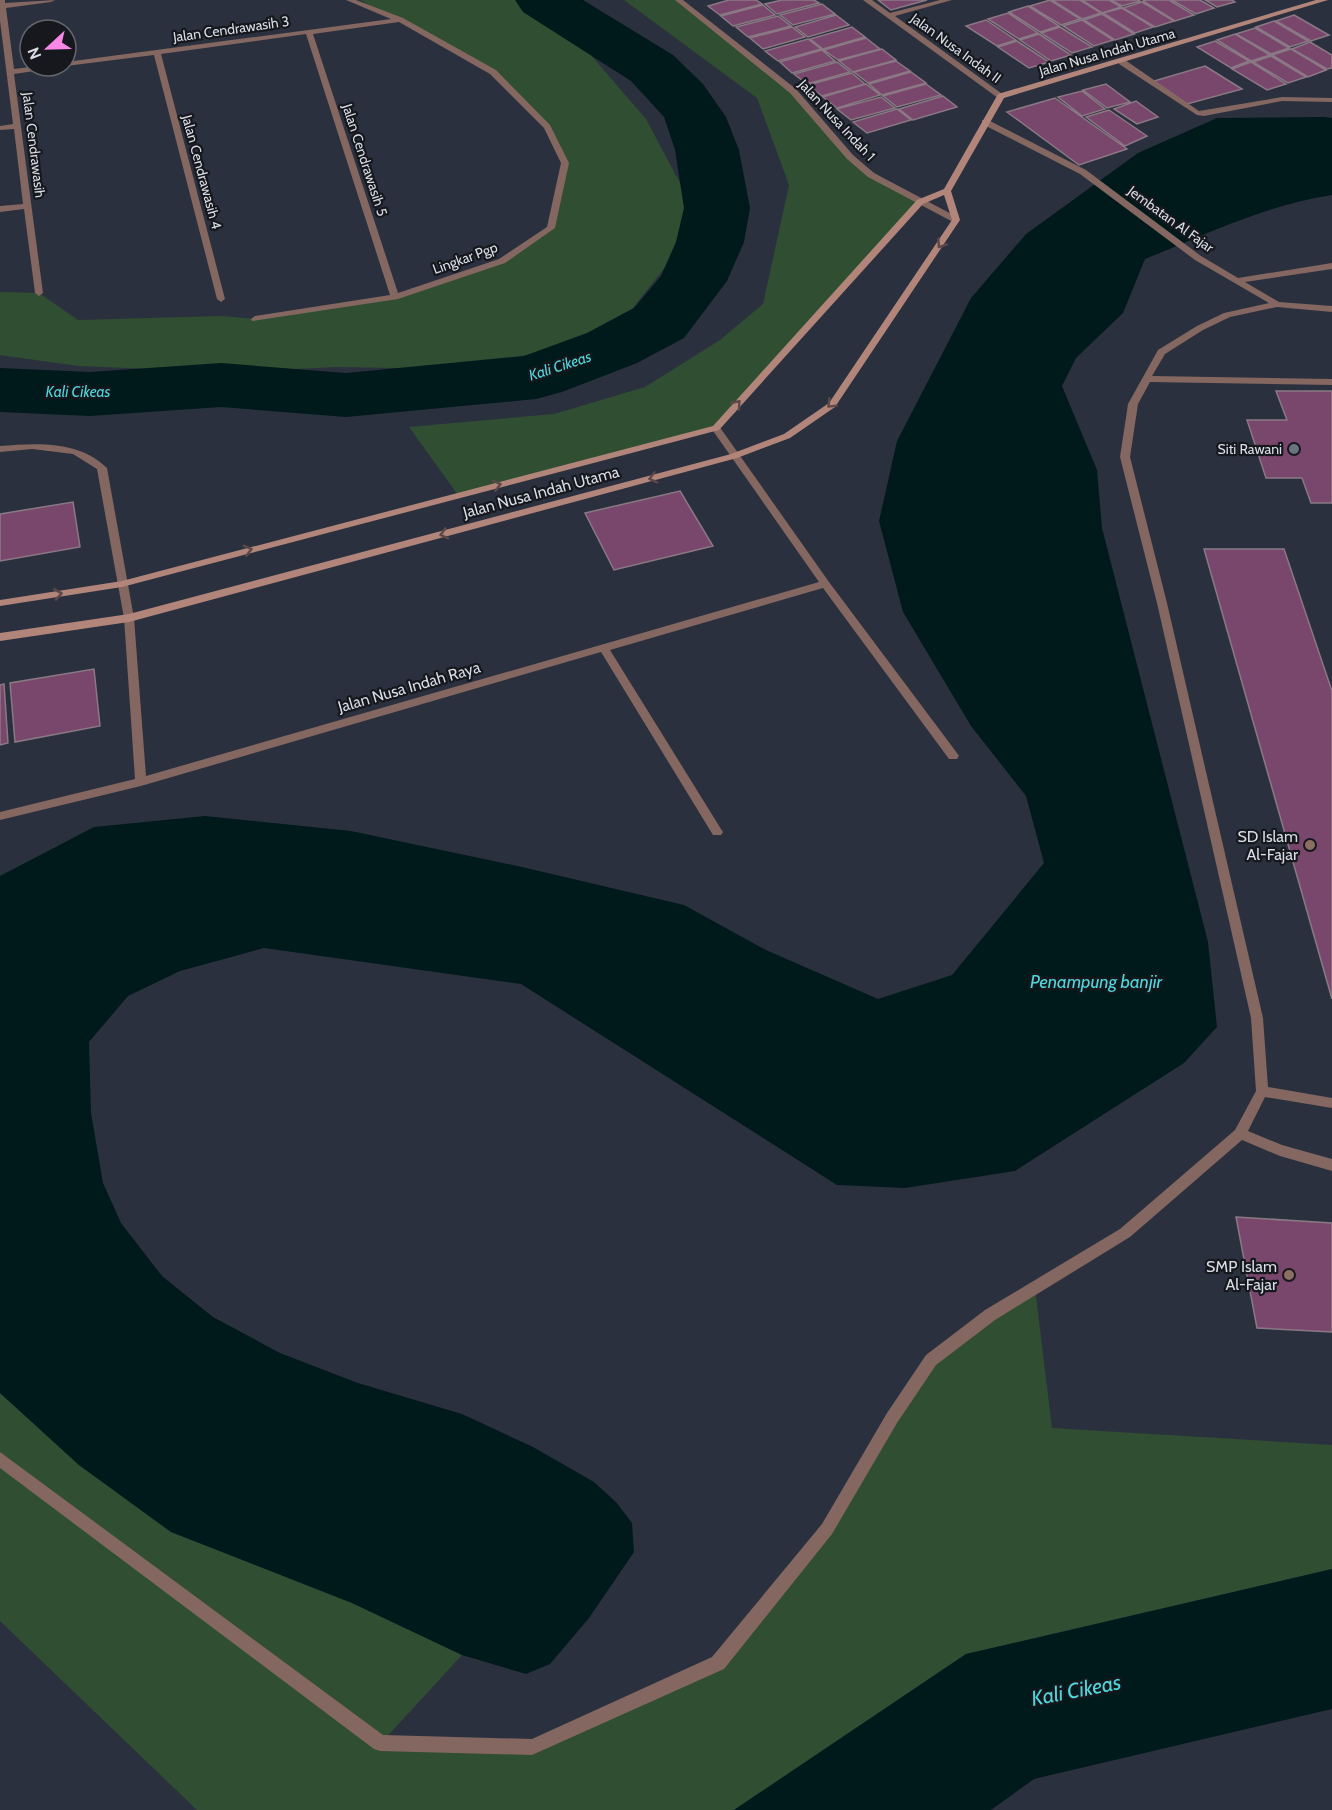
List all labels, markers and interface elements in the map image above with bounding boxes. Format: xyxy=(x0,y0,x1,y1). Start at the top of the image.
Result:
street label: Jalan Nusa Indah II xyxy=(906,9,1005,87)
street label: Jalan Cendrawasih 3 xyxy=(171,12,290,46)
north arrow xyxy=(18,18,78,78)
street label: Jalan Nusa Indah Utama xyxy=(1036,24,1177,80)
text: N xyxy=(24,45,45,62)
street label: Jalan Nusa Indah 1 xyxy=(794,75,879,165)
street label: Jalan Cendrawasih xyxy=(18,90,49,199)
street label: Jalan Cendrawasih 5 xyxy=(338,101,392,218)
street label: Jalan Cendrawasih 4 xyxy=(178,112,226,231)
street label: Jembatan Al Fajar xyxy=(1124,181,1218,257)
one-way arrow xyxy=(937,237,948,248)
street label: Lingkar Pgp xyxy=(430,238,500,278)
water label: Kali Cikeas xyxy=(526,347,594,385)
water label: Kali Cikeas xyxy=(46,383,111,401)
one-way arrow xyxy=(827,397,838,408)
one-way arrow xyxy=(730,400,741,411)
place label: Siti Rawani xyxy=(1218,440,1282,458)
marker: Siti Rawani xyxy=(1287,442,1301,456)
street label: Jalan Nusa Indah Utama xyxy=(460,462,621,522)
one-way arrow xyxy=(648,470,658,483)
one-way arrow xyxy=(491,480,502,492)
one-way arrow xyxy=(439,526,449,539)
one-way arrow xyxy=(243,545,253,558)
one-way arrow xyxy=(53,588,62,600)
street label: Jalan Nusa Indah Raya xyxy=(335,657,483,717)
place label: SD Islam Al-Fajar xyxy=(1237,827,1299,864)
marker: SD Islam Al-Fajar xyxy=(1303,838,1317,852)
water label: Penampung banjir xyxy=(1030,971,1164,993)
place label: SMP Islam Al-Fajar xyxy=(1206,1257,1278,1294)
marker: SMP Islam Al-Fajar xyxy=(1282,1268,1296,1282)
water label: Kali Cikeas xyxy=(1029,1669,1123,1711)

